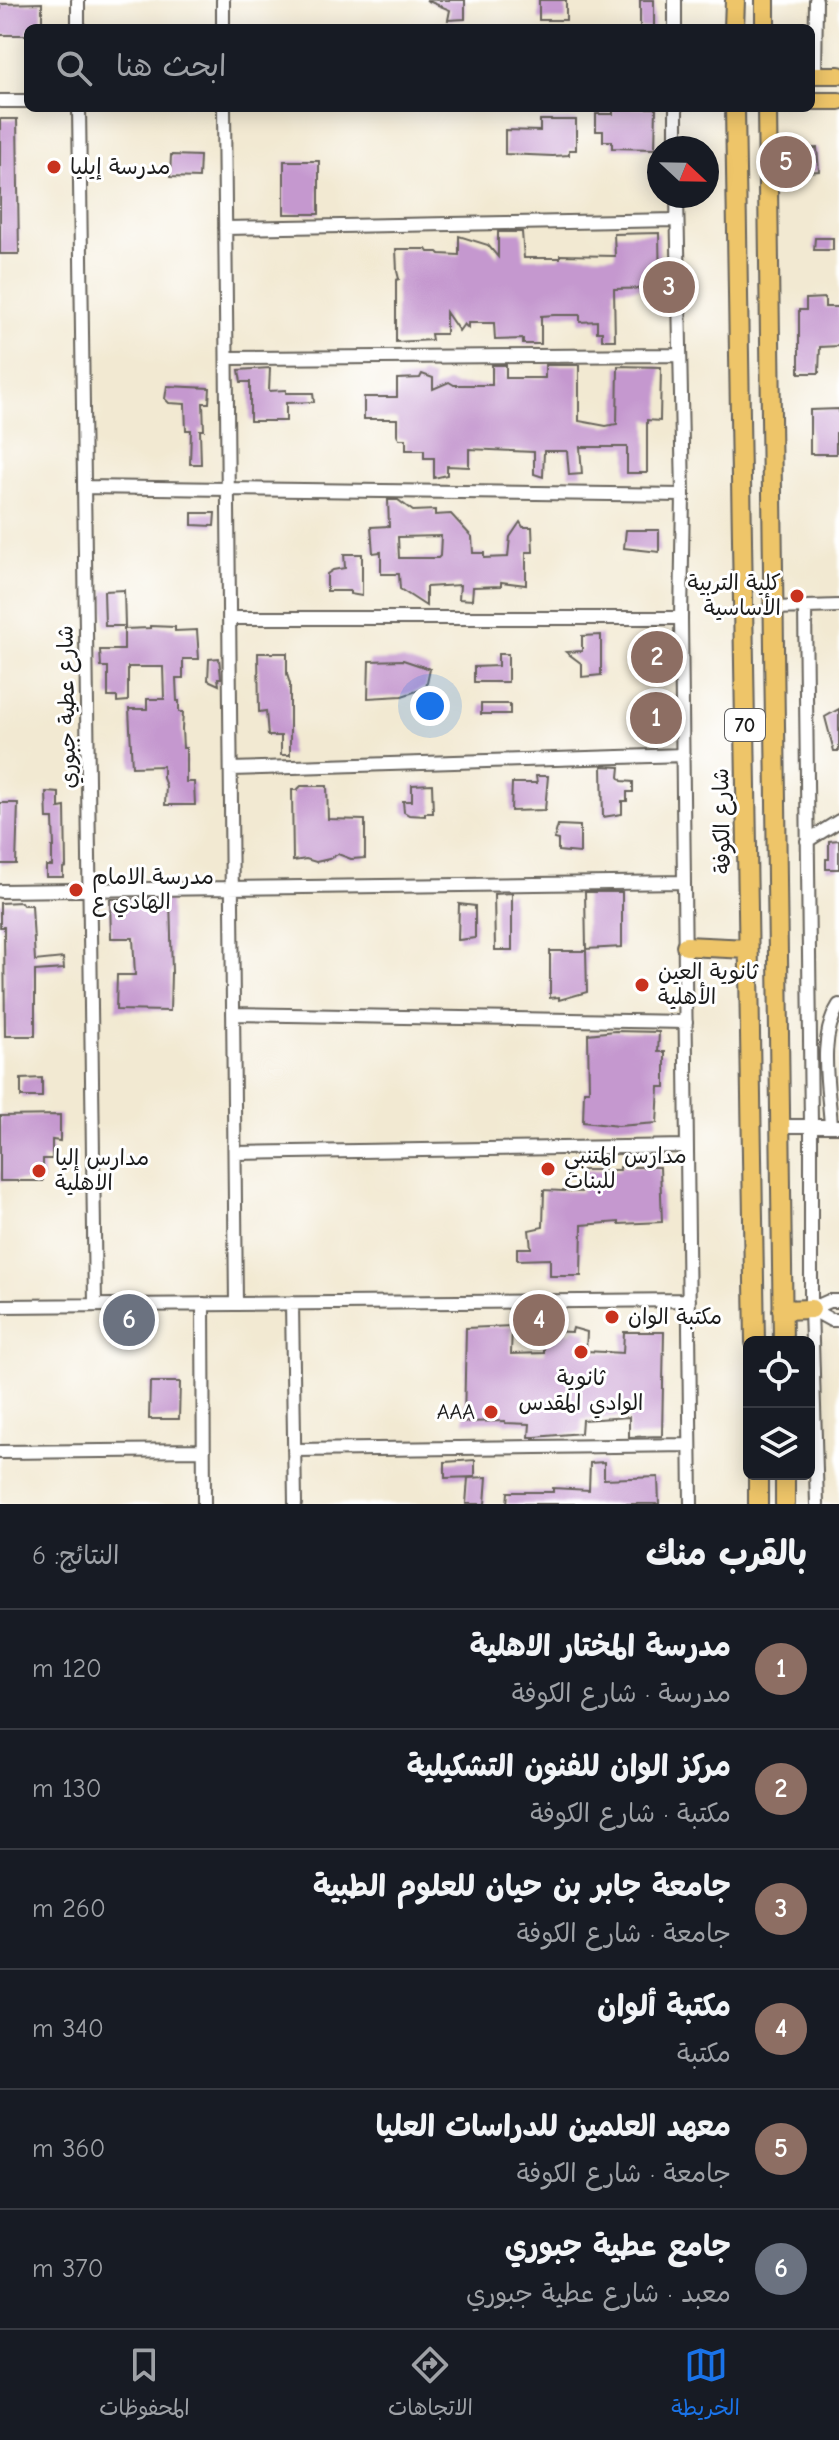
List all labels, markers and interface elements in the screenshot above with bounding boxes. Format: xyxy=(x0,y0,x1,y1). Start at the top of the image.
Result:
search box xyxy=(24,24,815,112)
icon: search xyxy=(52,46,96,90)
text: ابحث هنا xyxy=(116,49,226,84)
pin: 5 xyxy=(760,132,812,192)
north arrow xyxy=(647,136,719,208)
place label: مدرسة إيليا xyxy=(70,154,170,180)
marker: مدرسة إيليا xyxy=(45,158,63,176)
pin: 3 xyxy=(643,257,695,317)
place label: كلية التربية الأساسية xyxy=(687,570,781,621)
marker: كلية التربية الأساسية xyxy=(788,587,806,605)
street label: شارع عطية جبوري xyxy=(53,625,84,789)
pin: 2 xyxy=(631,627,683,687)
your location xyxy=(410,686,450,726)
pin: 1 xyxy=(630,688,682,748)
road number: 70 xyxy=(725,709,765,741)
street label: شارع الكوفة xyxy=(708,768,738,874)
place label: مدرسة الامام الهادي ع xyxy=(92,864,214,918)
marker: مدرسة الامام الهادي ع xyxy=(67,881,85,899)
place label: ثانوية العين الأهلية xyxy=(658,959,759,1010)
marker: ثانوية العين الأهلية xyxy=(633,976,651,994)
place label: مدارس المتنبي للبنات xyxy=(564,1143,687,1194)
place label: مدارس إليا الاهلية xyxy=(55,1145,149,1196)
marker: مدارس المتنبي للبنات xyxy=(539,1160,557,1178)
marker: مدارس إليا الاهلية xyxy=(30,1162,48,1180)
pin: 6 xyxy=(103,1290,155,1350)
pin: 4 xyxy=(513,1290,565,1350)
place label: مكتبة الوان xyxy=(628,1304,722,1330)
marker: مكتبة الوان xyxy=(603,1308,621,1326)
map controls xyxy=(743,1336,815,1480)
button: locate xyxy=(743,1336,815,1408)
marker: ثانوية الوادي المقدس xyxy=(572,1343,590,1361)
place label: ثانوية الوادي المقدس xyxy=(518,1365,644,1419)
place label: AAA xyxy=(437,1399,475,1425)
marker: AAA xyxy=(482,1403,500,1421)
button: layers xyxy=(743,1408,815,1480)
text: بالقرب منك xyxy=(646,1534,807,1574)
text: النتائج: 6 xyxy=(32,1541,119,1571)
text: مدرسة المختار الاهلية xyxy=(470,1629,731,1664)
text: 120 m xyxy=(32,1654,102,1684)
text: 1 xyxy=(776,1654,786,1684)
text: مدرسة · شارع الكوفة xyxy=(512,1679,731,1709)
text: مركز الوان للفنون التشكيلية xyxy=(407,1749,731,1784)
text: 130 m xyxy=(32,1774,102,1804)
text: 2 xyxy=(775,1774,787,1804)
text: مكتبة · شارع الكوفة xyxy=(530,1799,731,1829)
text: جامعة جابر بن حيان للعلوم الطبية xyxy=(313,1869,731,1904)
text: 260 m xyxy=(32,1894,106,1924)
text: 3 xyxy=(775,1894,787,1924)
text: جامعة · شارع الكوفة xyxy=(517,1919,731,1949)
text: مكتبة ألوان xyxy=(597,1989,731,2024)
text: 340 m xyxy=(32,2014,104,2044)
text: 4 xyxy=(775,2014,787,2044)
text: مكتبة xyxy=(677,2039,731,2069)
text: معهد العلمين للدراسات العليا xyxy=(376,2109,731,2144)
text: 360 m xyxy=(32,2134,105,2164)
text: 5 xyxy=(774,2134,788,2164)
text: جامعة · شارع الكوفة xyxy=(517,2159,731,2189)
text: جامع عطية جبوري xyxy=(505,2229,731,2264)
text: 370 m xyxy=(32,2254,104,2284)
text: 6 xyxy=(774,2254,788,2284)
text: معبد · شارع عطية جبوري xyxy=(466,2279,731,2309)
tab: المحفوظات xyxy=(99,2343,190,2427)
tab: الاتجاهات xyxy=(388,2343,473,2427)
tab: الخريطة xyxy=(671,2343,740,2427)

